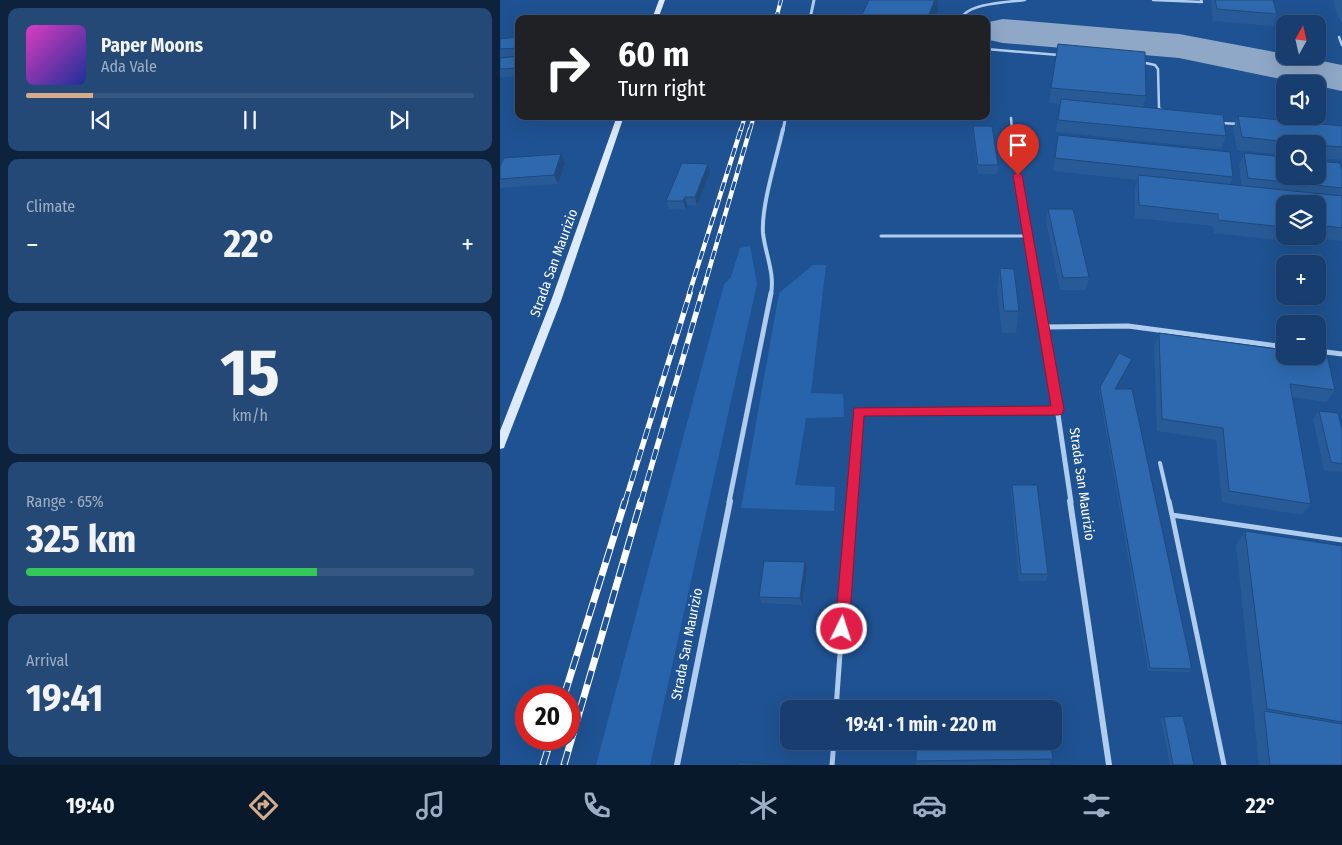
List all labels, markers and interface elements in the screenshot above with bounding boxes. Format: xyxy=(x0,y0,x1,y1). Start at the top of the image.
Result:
north arrow xyxy=(1276,15,1326,65)
map controls xyxy=(1276,15,1326,365)
text: 60 m xyxy=(618,33,689,75)
text: Paper Moons xyxy=(101,34,203,57)
icon: right xyxy=(535,35,600,100)
text: Ada Vale xyxy=(101,57,157,76)
text: Turn right xyxy=(618,75,706,102)
button: sound xyxy=(1276,75,1326,125)
icon: previous xyxy=(87,106,115,134)
icon: pause xyxy=(236,106,264,134)
icon: next xyxy=(385,106,413,134)
pin xyxy=(997,124,1039,175)
icon: arrive xyxy=(1004,131,1032,159)
button: search xyxy=(1276,135,1326,185)
button: layers xyxy=(1276,195,1326,245)
text: Climate xyxy=(26,197,75,216)
street label: Strada San Maurizio xyxy=(527,207,581,319)
text: 22° xyxy=(223,221,276,267)
text: − xyxy=(26,228,39,261)
text: + xyxy=(461,228,474,261)
button: + xyxy=(1276,255,1326,305)
button: − xyxy=(1276,315,1326,365)
text: 15 xyxy=(220,334,280,412)
text: km/h xyxy=(232,406,268,425)
street label: Strada San Maurizio xyxy=(1066,426,1098,542)
text: Range · 65% xyxy=(26,492,104,511)
text: 325 km xyxy=(26,516,136,562)
street label: Strada San Maurizio xyxy=(668,586,706,702)
position arrow xyxy=(815,602,867,654)
text: Arrival xyxy=(26,651,68,670)
text: 19:41 xyxy=(26,675,103,721)
speed limit sign: 20 xyxy=(515,685,580,750)
text: 19:41 · 1 min · 220 m xyxy=(846,713,996,736)
icon: directions xyxy=(246,788,281,823)
icon: music xyxy=(413,788,448,823)
icon: phone xyxy=(579,788,614,823)
icon: climate xyxy=(746,788,781,823)
icon: car xyxy=(912,788,947,823)
icon: filters xyxy=(1079,788,1114,823)
text: 19:40 xyxy=(66,792,115,819)
text: 22° xyxy=(1246,792,1276,819)

